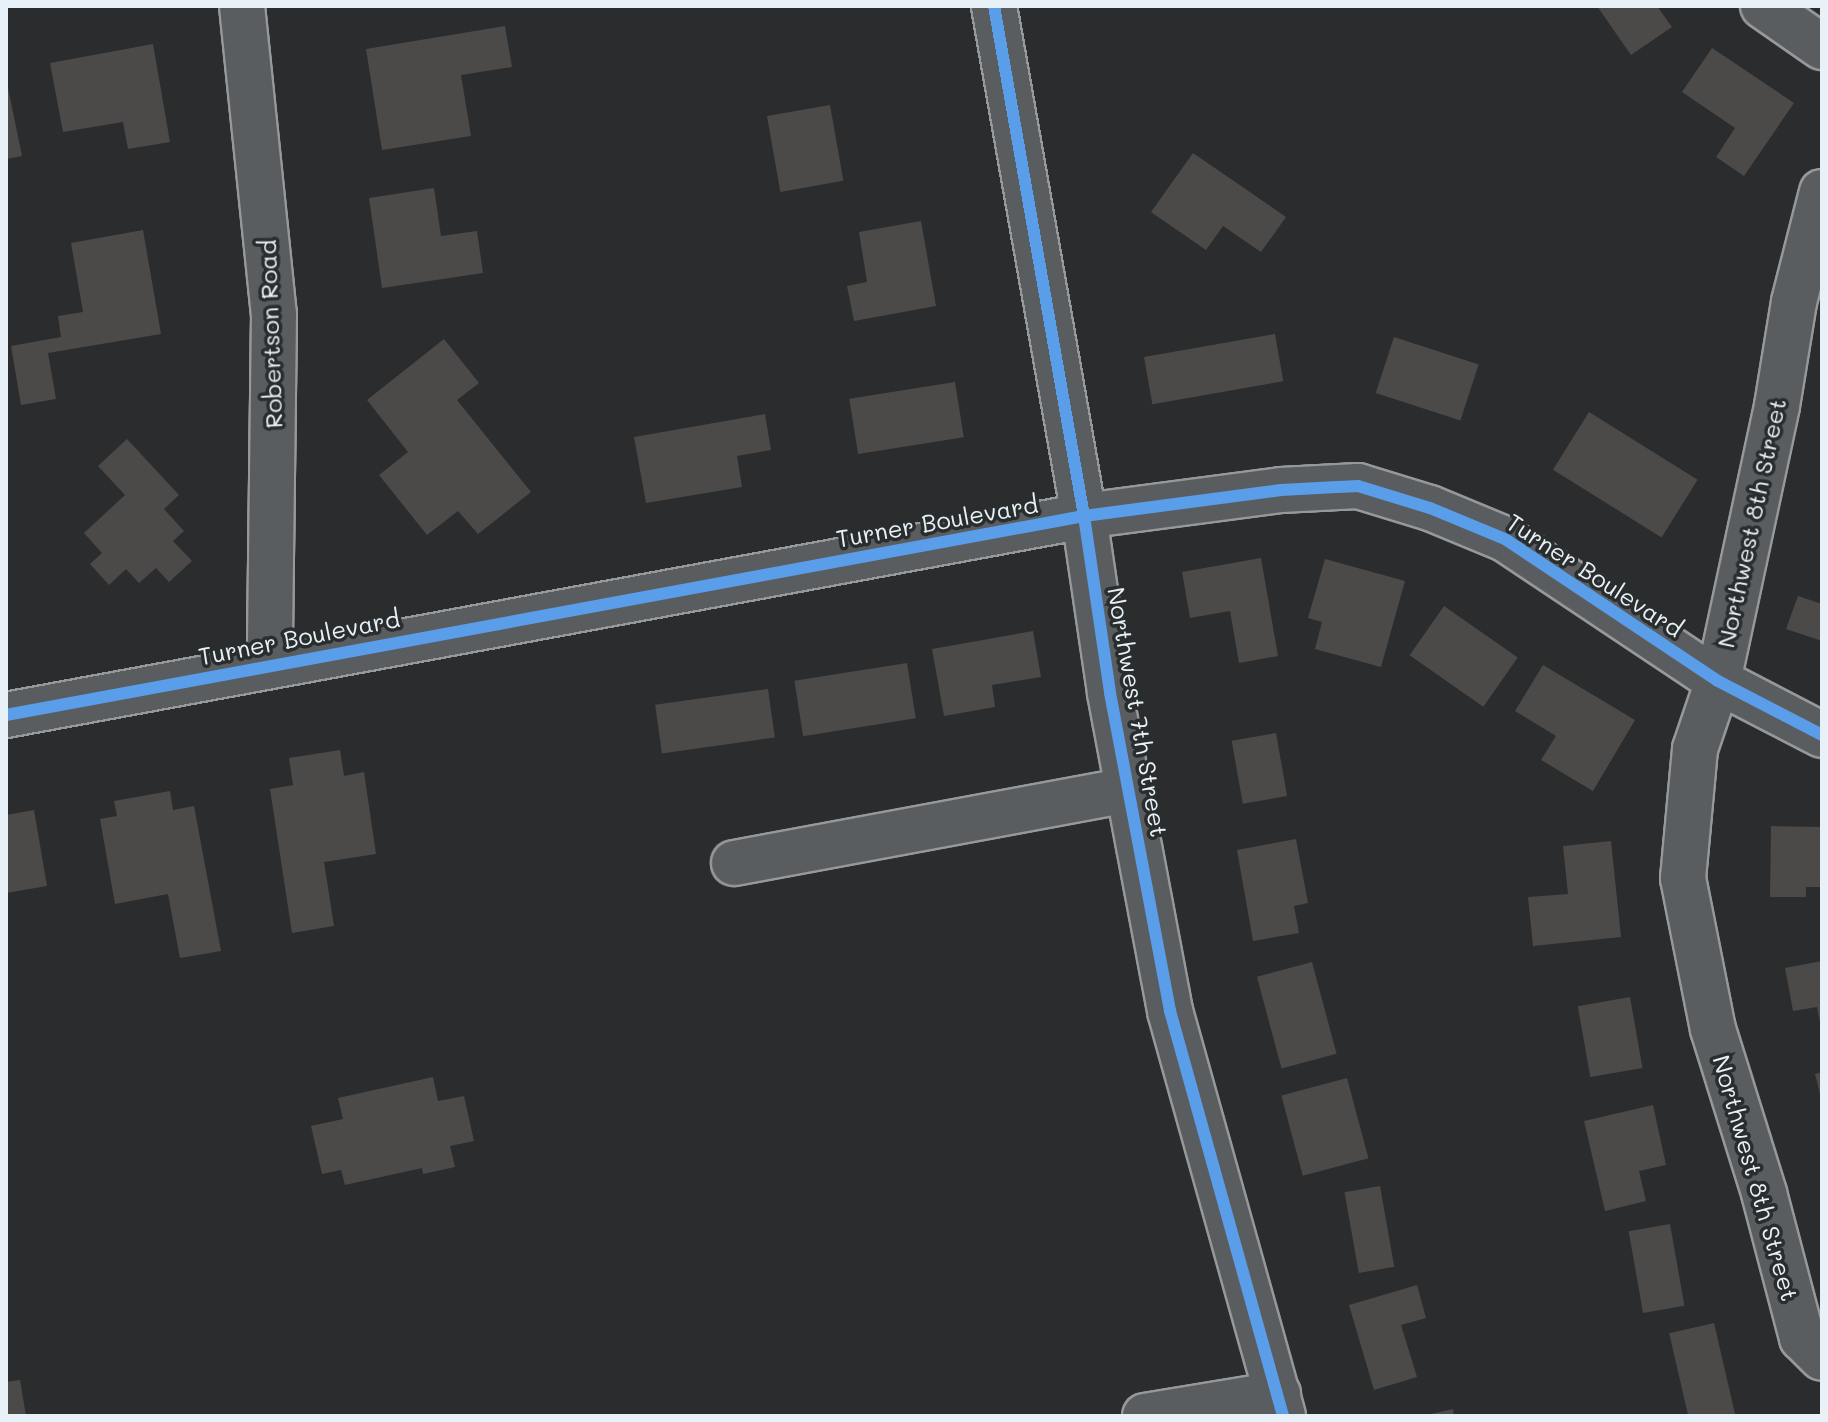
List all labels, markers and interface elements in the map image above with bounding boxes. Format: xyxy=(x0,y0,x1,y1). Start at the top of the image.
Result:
street label: Robertson Road xyxy=(252,239,288,429)
street label: Northwest 8th Street xyxy=(1710,396,1792,650)
street label: Turner Boulevard xyxy=(834,489,1040,553)
street label: Turner Boulevard xyxy=(1501,507,1689,643)
street label: Northwest 7th Street xyxy=(1102,585,1174,839)
street label: Turner Boulevard xyxy=(196,603,402,671)
street label: Northwest 8th Street xyxy=(1707,1052,1805,1304)

